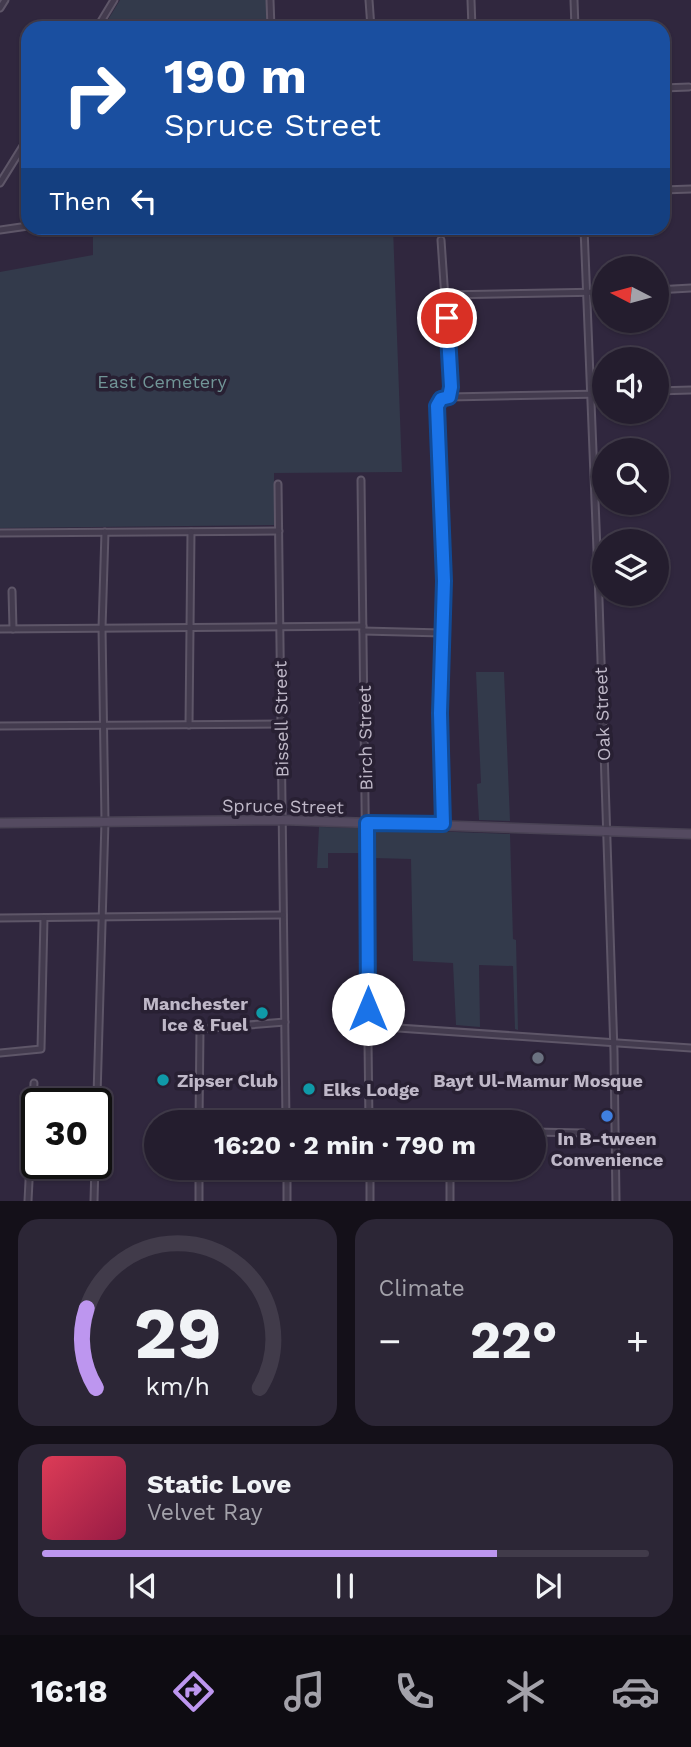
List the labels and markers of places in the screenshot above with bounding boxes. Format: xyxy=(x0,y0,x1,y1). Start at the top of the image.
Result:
pin xyxy=(417,288,477,348)
place label: Manchester Ice & Fuel xyxy=(143,993,248,1035)
marker: Manchester Ice & Fuel xyxy=(254,1005,270,1021)
marker: Bayt Ul-Mamur Mosque xyxy=(530,1050,546,1066)
place label: Zipser Club xyxy=(177,1070,278,1091)
place label: Bayt Ul-Mamur Mosque xyxy=(433,1070,643,1091)
marker: Zipser Club xyxy=(155,1072,171,1088)
place label: Elks Lodge xyxy=(323,1079,419,1100)
marker: Elks Lodge xyxy=(301,1081,317,1097)
marker: In B-tween Convenience xyxy=(599,1108,615,1124)
place label: In B-tween Convenience xyxy=(551,1128,663,1170)

